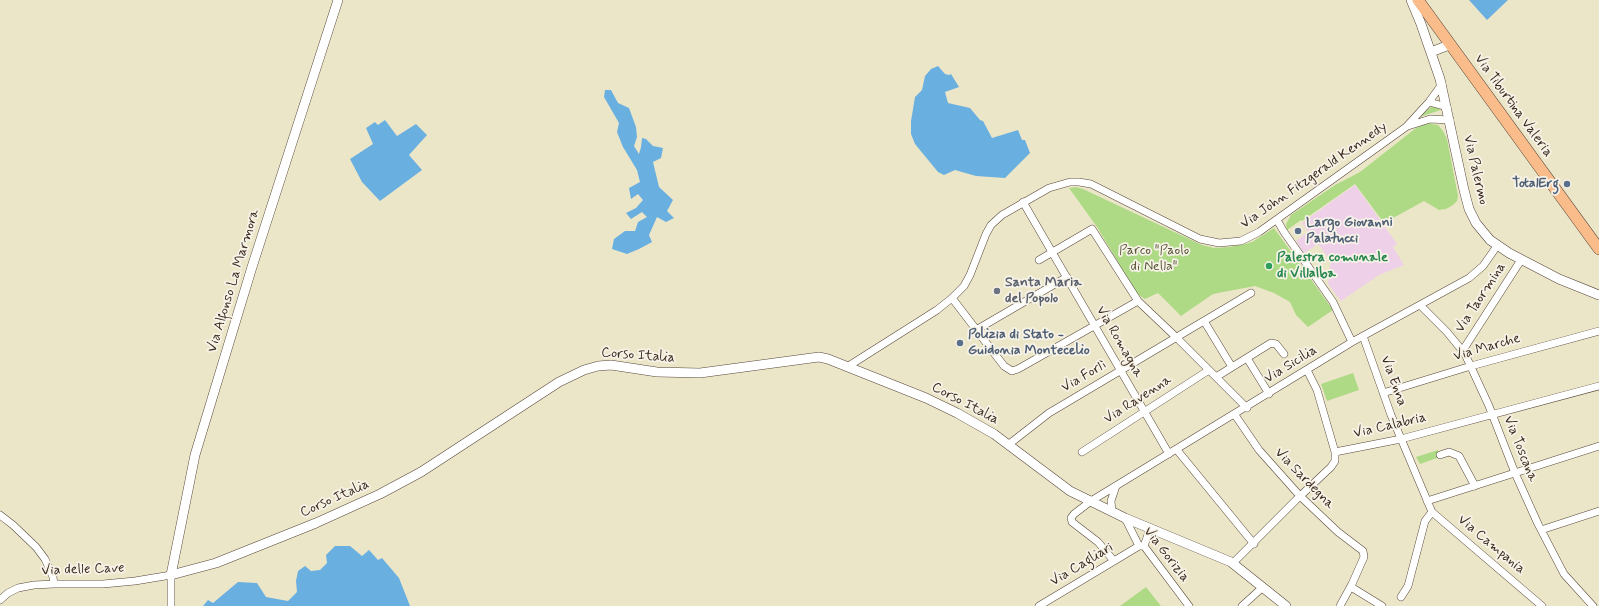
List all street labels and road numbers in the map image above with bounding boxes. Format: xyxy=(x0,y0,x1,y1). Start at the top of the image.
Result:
street label: Via Tiburtina Valeria xyxy=(1470,51,1556,161)
street label: Via John Fitzgerald Kennedy xyxy=(1237,119,1391,233)
street label: Via Palermo xyxy=(1459,133,1491,207)
street label: Via Alfonso La Marmora xyxy=(204,208,264,354)
street label: Via Taormina xyxy=(1452,260,1510,336)
street label: Via Romagna xyxy=(1092,303,1146,381)
street label: Via Marche xyxy=(1452,330,1522,366)
street label: Via Sicilia xyxy=(1262,342,1320,388)
street label: Corso Italia xyxy=(601,345,675,367)
street label: Via Enna xyxy=(1376,353,1410,409)
street label: Via Forlì xyxy=(1059,358,1109,396)
street label: Via Ravenna xyxy=(1101,372,1175,428)
street label: Corso Italia xyxy=(928,379,1002,429)
street label: Via Calabria xyxy=(1352,409,1428,443)
street label: Via Toscana xyxy=(1499,414,1541,484)
street label: Via Sardegna xyxy=(1271,445,1337,513)
street label: Corso Italia xyxy=(298,476,372,522)
street label: Via Campania xyxy=(1454,512,1528,578)
street label: Via Gorizia xyxy=(1139,524,1193,586)
street label: Via Cagliari xyxy=(1047,540,1117,590)
street label: Via delle Cave xyxy=(41,560,125,580)

